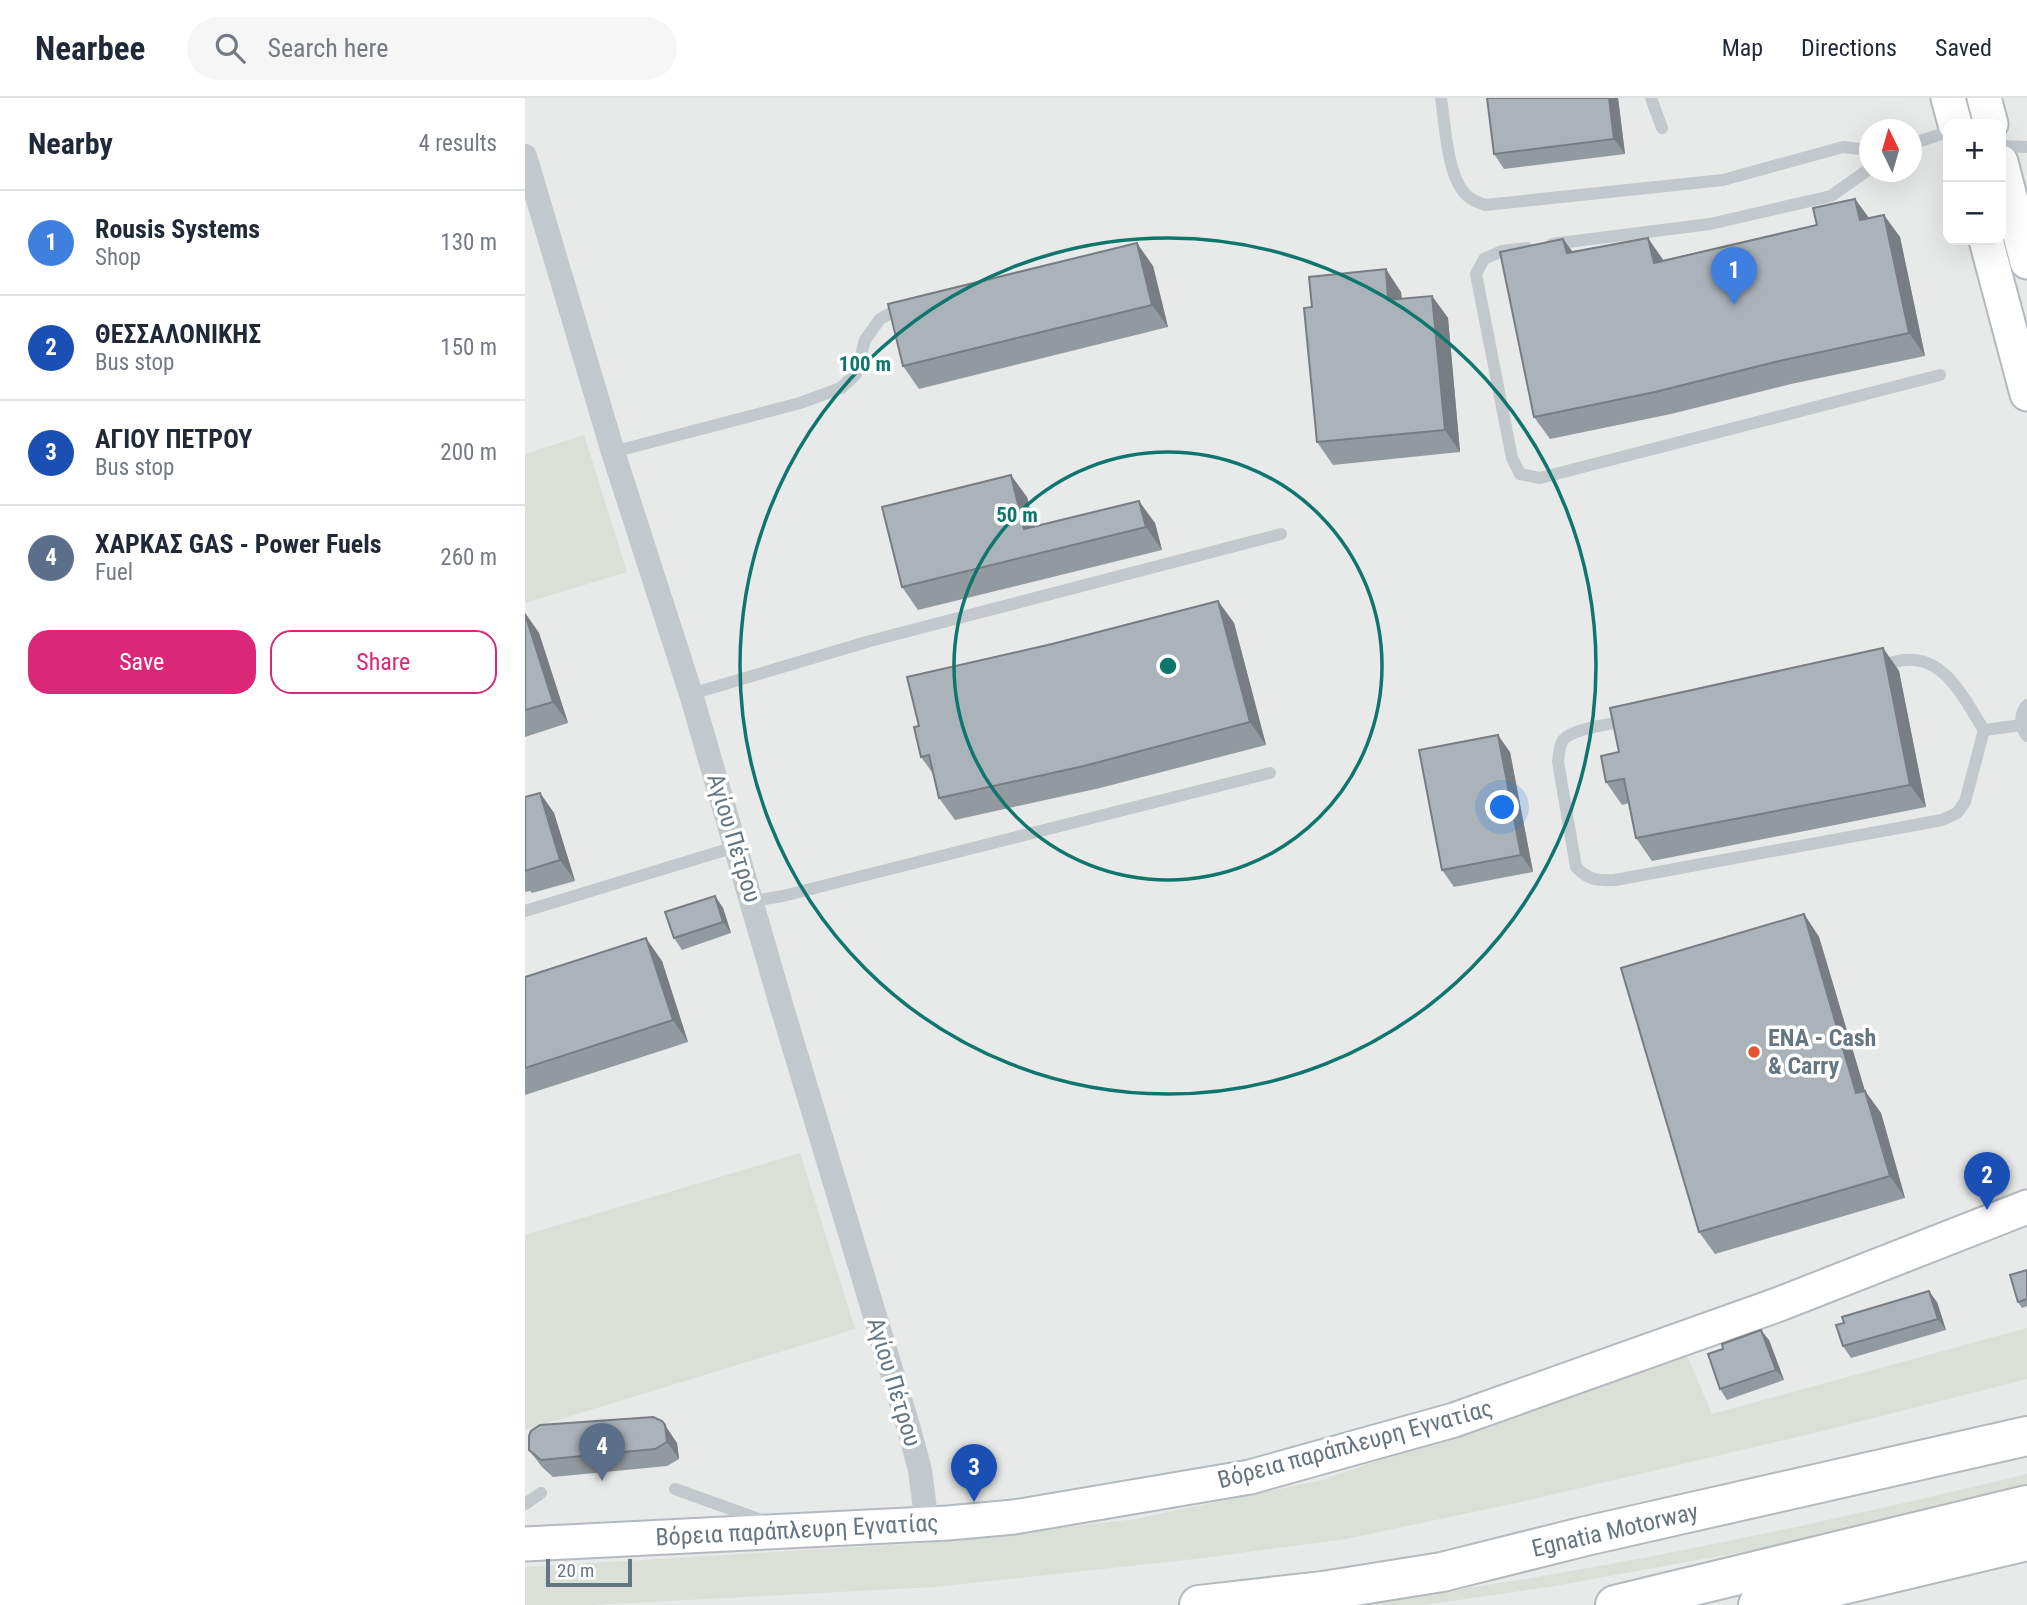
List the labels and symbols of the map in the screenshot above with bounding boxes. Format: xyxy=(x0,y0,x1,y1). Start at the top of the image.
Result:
north arrow xyxy=(1859,119,1922,182)
pin: 1 xyxy=(1711,247,1757,305)
text: 100 m xyxy=(839,352,891,376)
text: 50 m xyxy=(996,503,1038,527)
centre of rings xyxy=(1156,654,1180,678)
street label: Αγίου Πέτρου xyxy=(701,770,767,906)
your location xyxy=(1485,790,1519,824)
place label: ENA - Cash & Carry xyxy=(1768,1024,1876,1080)
marker: ENA - Cash & Carry xyxy=(1746,1044,1762,1060)
pin: 2 xyxy=(1964,1152,2010,1210)
street label: Αγίου Πέτρου xyxy=(861,1314,927,1450)
street label: Βόρεια παράπλευρη Εγνατίας xyxy=(1215,1394,1495,1494)
pin: 4 xyxy=(579,1423,625,1481)
pin: 3 xyxy=(951,1444,997,1502)
street label: Egnatia Motorway xyxy=(1529,1497,1701,1563)
street label: Βόρεια παράπλευρη Εγνατίας xyxy=(655,1509,939,1551)
scale bar xyxy=(546,1556,632,1588)

